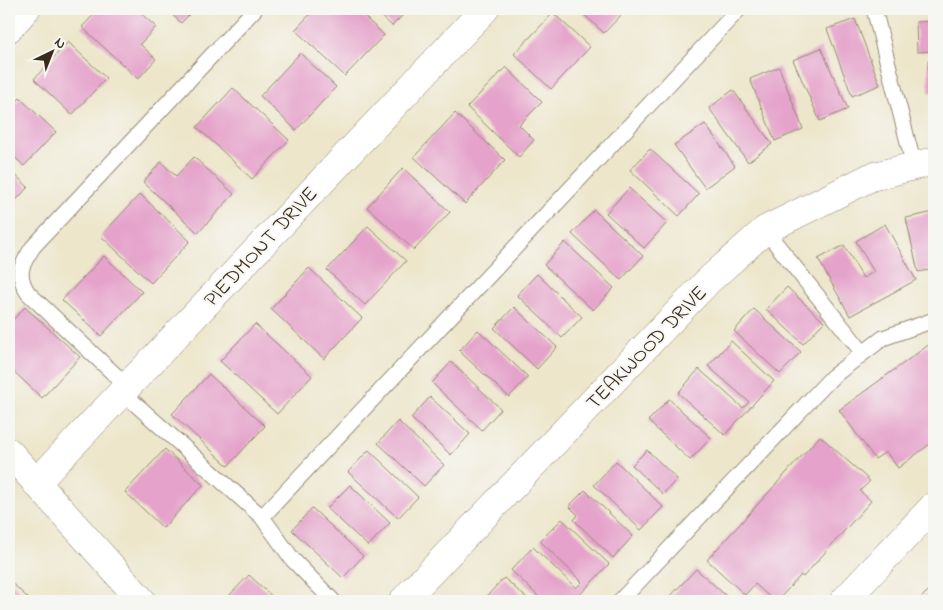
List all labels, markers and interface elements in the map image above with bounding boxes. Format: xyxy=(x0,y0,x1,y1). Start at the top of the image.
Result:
north arrow xyxy=(28,28,78,78)
text: N xyxy=(49,33,70,54)
street label: PIEDMONT DRIVE xyxy=(198,180,325,314)
street label: TEAKWOOD DRIVE xyxy=(580,279,715,417)

